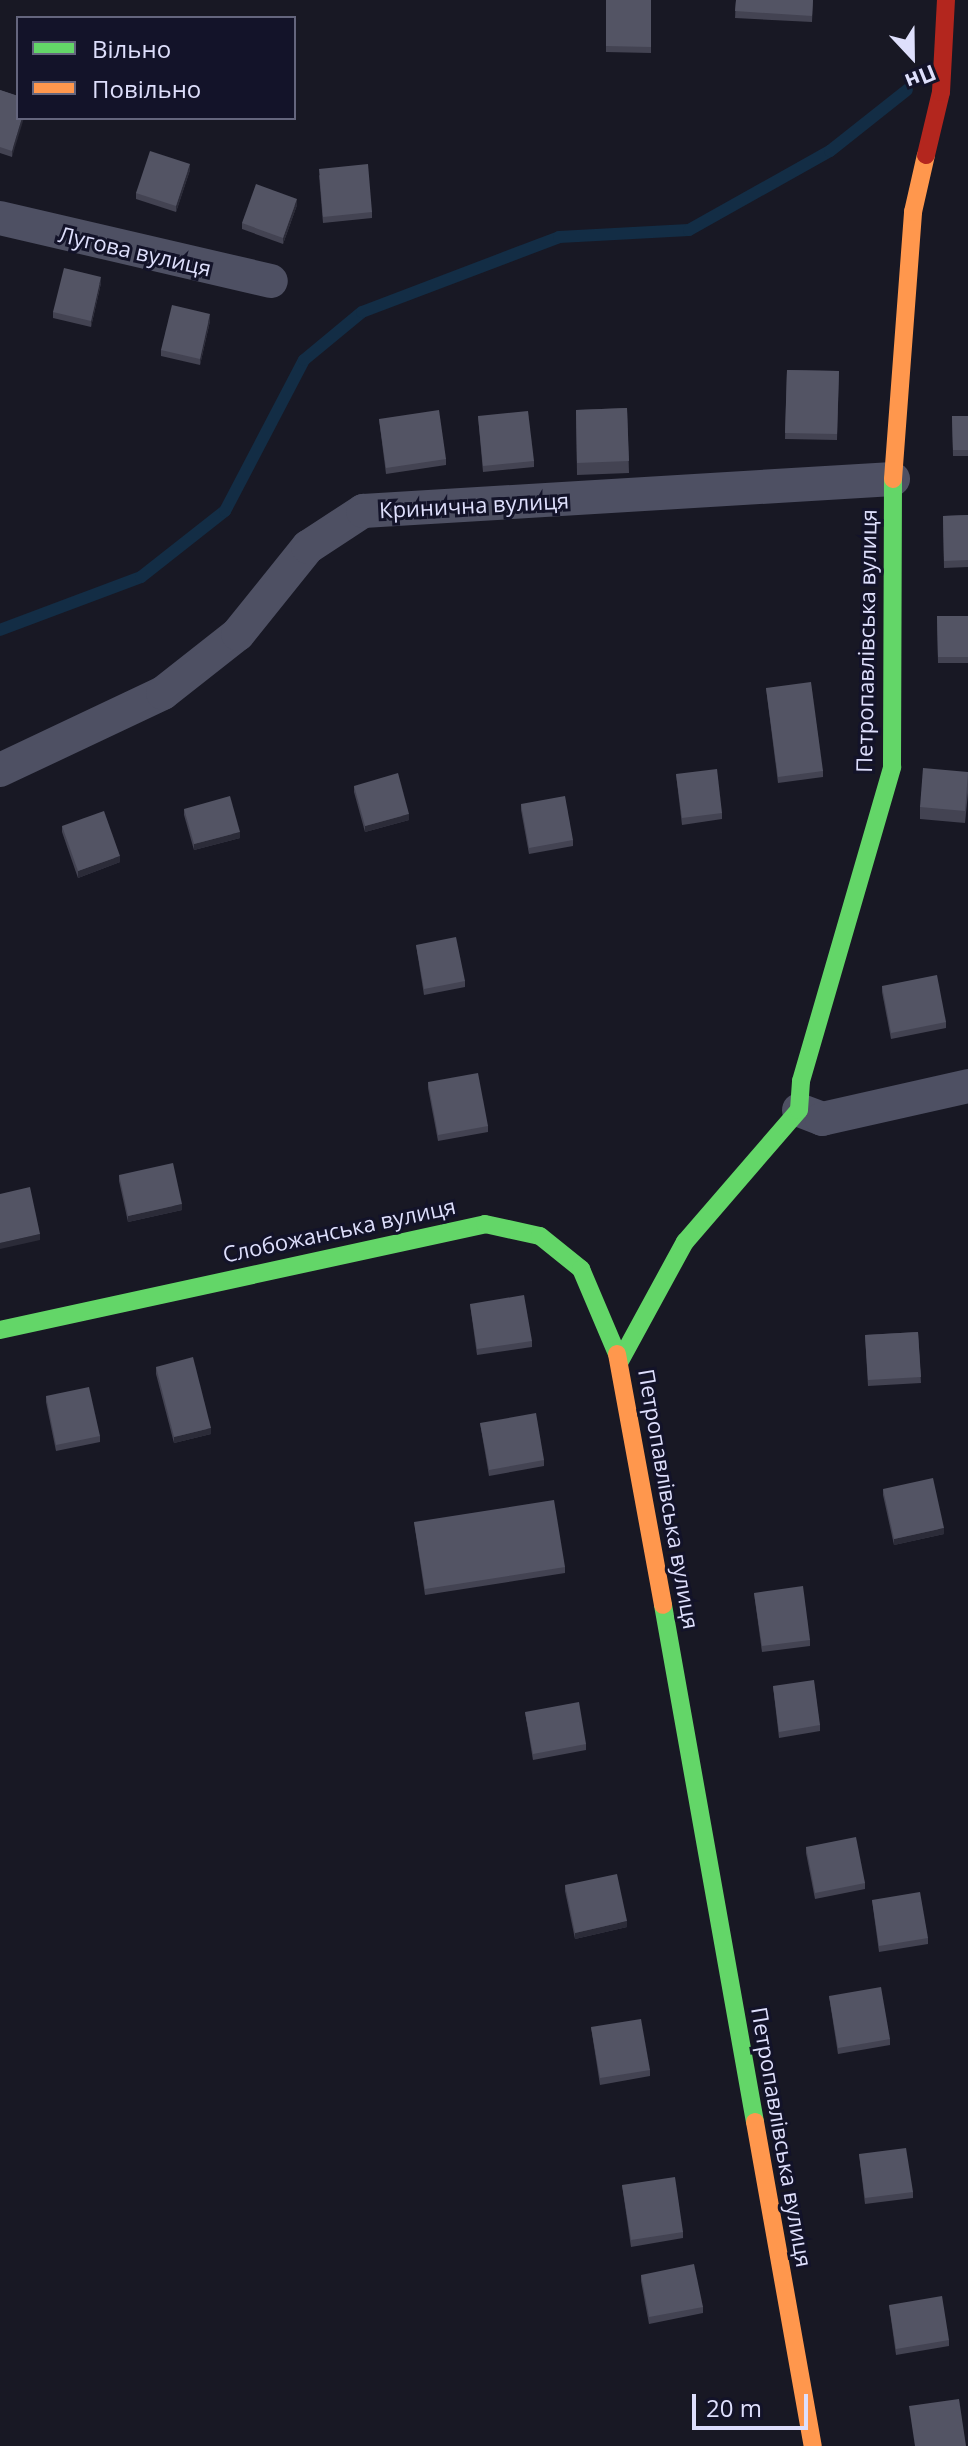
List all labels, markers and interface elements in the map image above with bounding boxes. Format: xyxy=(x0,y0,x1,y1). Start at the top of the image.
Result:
legend xyxy=(16,16,296,120)
north arrow xyxy=(872,16,952,96)
text: Вільно xyxy=(92,32,171,65)
text: Пн xyxy=(901,59,941,98)
text: Повільно xyxy=(92,72,201,105)
street label: Лугова вулиця xyxy=(56,221,214,281)
street label: Кринична вулиця xyxy=(378,487,570,523)
street label: Петропавлівська вулиця xyxy=(851,509,881,773)
street label: Слобожанська вулиця xyxy=(220,1192,458,1268)
street label: Петропавлівська вулиця xyxy=(633,1367,705,1631)
street label: Петропавлівська вулиця xyxy=(746,2005,818,2269)
scale bar xyxy=(696,2378,812,2428)
text: 20 m xyxy=(706,2391,762,2424)

